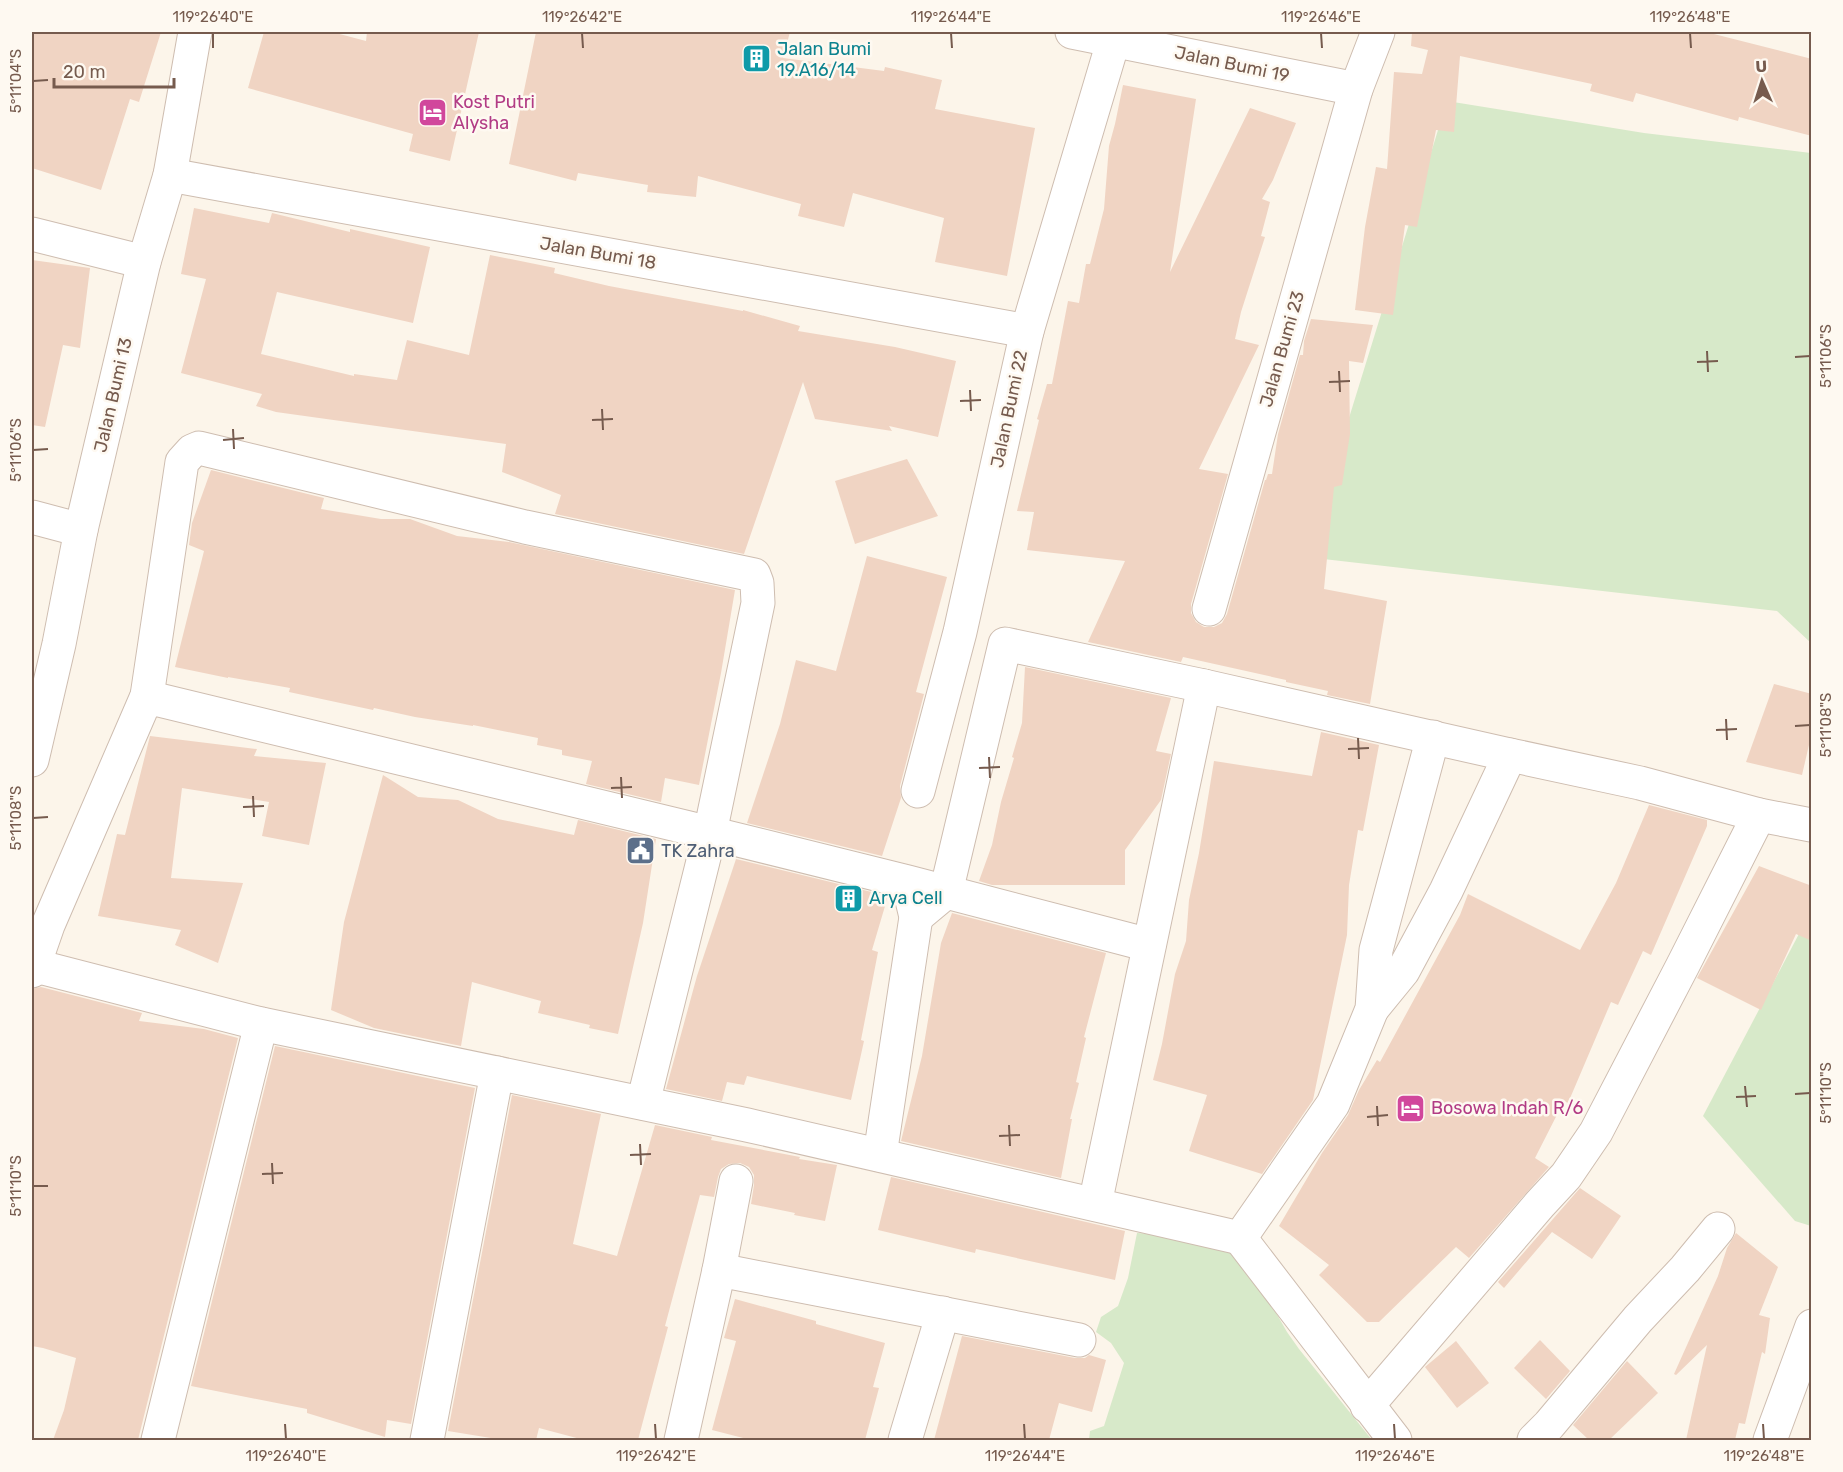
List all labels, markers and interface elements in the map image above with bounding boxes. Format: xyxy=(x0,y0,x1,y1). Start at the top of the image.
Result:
text: 119°26'40"E xyxy=(173,8,253,26)
text: 119°26'42"E xyxy=(542,8,622,26)
text: 119°26'44"E xyxy=(911,8,991,26)
text: 119°26'46"E xyxy=(1281,8,1361,26)
text: 119°26'48"E xyxy=(1650,8,1730,26)
place label: Jalan Bumi 19.A16/14 xyxy=(777,38,871,81)
street label: Jalan Bumi 19 xyxy=(1173,41,1291,87)
building icon: Jalan Bumi 19.A16/14 xyxy=(740,43,772,75)
text: 5°11'04"S xyxy=(7,49,25,113)
scale bar xyxy=(54,51,174,89)
north arrow xyxy=(1732,51,1792,111)
text: U xyxy=(1755,57,1768,76)
text: 20 m xyxy=(63,61,105,83)
place label: Kost Putri Alysha xyxy=(453,91,535,134)
hotel icon: Kost Putri Alysha xyxy=(416,96,448,128)
street label: Jalan Bumi 18 xyxy=(538,232,658,274)
street label: Jalan Bumi 23 xyxy=(1255,288,1309,410)
text: 5°11'06"S xyxy=(1817,324,1835,388)
street label: Jalan Bumi 13 xyxy=(89,335,137,455)
street label: Jalan Bumi 22 xyxy=(986,348,1032,470)
text: 5°11'06"S xyxy=(7,418,25,482)
text: 5°11'08"S xyxy=(1817,693,1835,757)
text: 5°11'08"S xyxy=(7,786,25,850)
public building icon: TK Zahra xyxy=(624,835,656,867)
place label: TK Zahra xyxy=(661,840,735,862)
building icon: Arya Cell xyxy=(832,882,864,914)
place label: Arya Cell xyxy=(869,887,943,909)
text: 5°11'10"S xyxy=(1817,1062,1835,1124)
hotel icon: Bosowa Indah R/6 xyxy=(1394,1092,1426,1124)
place label: Bosowa Indah R/6 xyxy=(1431,1097,1583,1119)
text: 5°11'10"S xyxy=(7,1155,25,1217)
text: 119°26'40"E xyxy=(246,1447,326,1465)
text: 119°26'42"E xyxy=(616,1447,696,1465)
text: 119°26'44"E xyxy=(985,1447,1065,1465)
text: 119°26'46"E xyxy=(1355,1447,1435,1465)
text: 119°26'48"E xyxy=(1724,1447,1804,1465)

